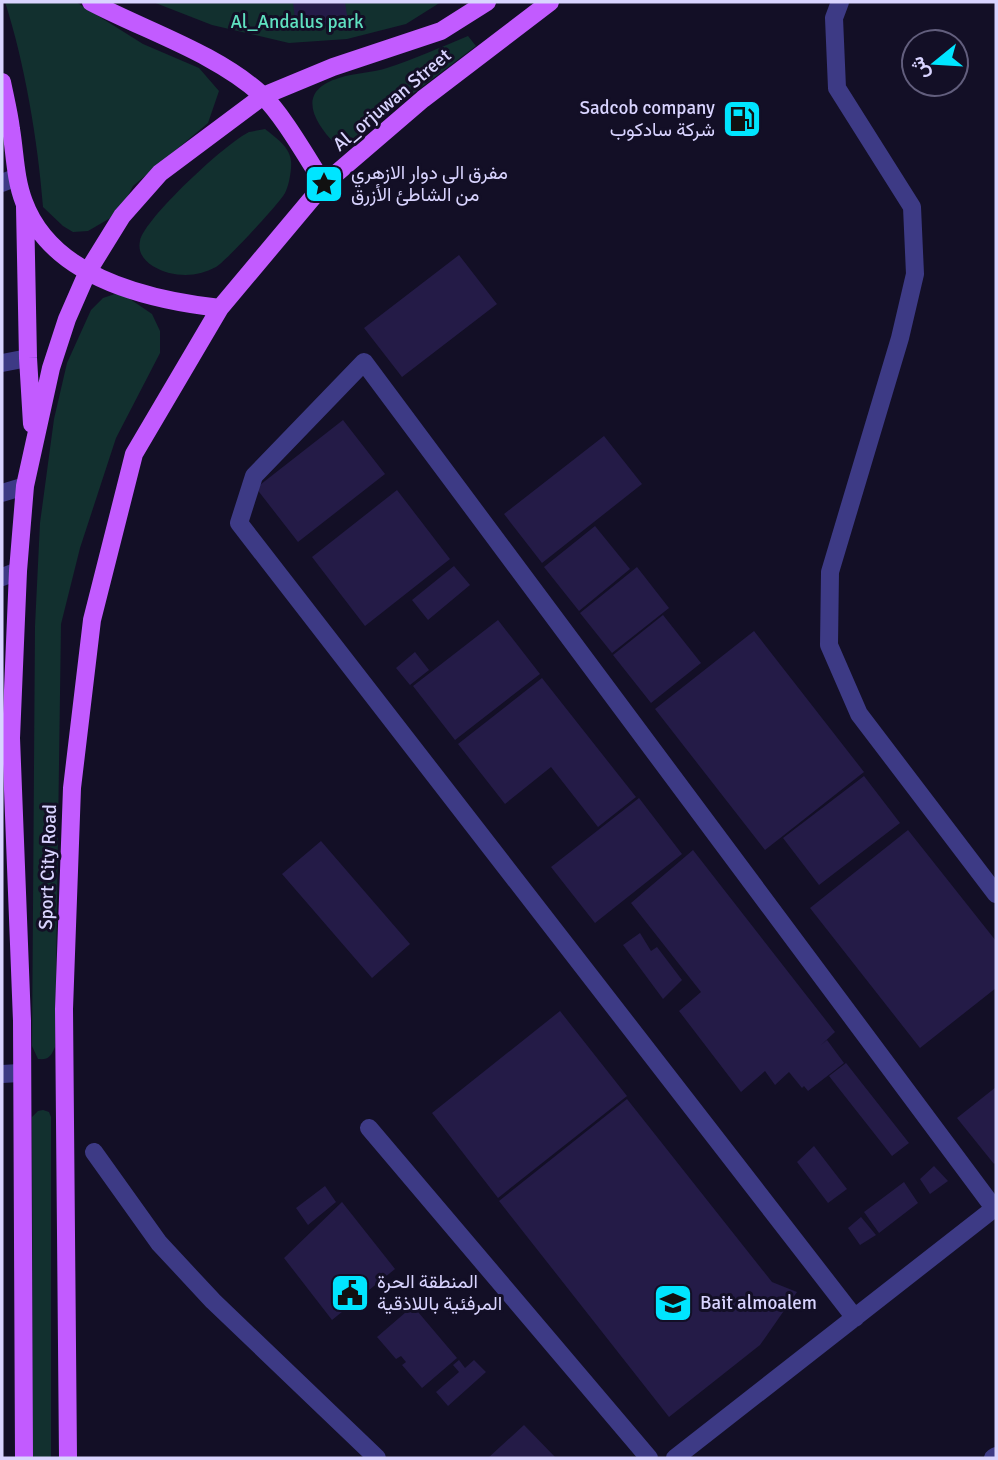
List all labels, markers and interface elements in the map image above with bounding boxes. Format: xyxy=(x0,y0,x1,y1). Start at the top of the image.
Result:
park label: Al_Andalus park xyxy=(230,10,364,34)
north arrow xyxy=(900,28,970,98)
street label: Al_orjuwan Street xyxy=(328,43,456,156)
text: ش xyxy=(905,53,935,83)
place label: Sadcob company شركة سادكوب xyxy=(579,96,715,142)
fuel station icon: Sadcob company شركة سادكوب xyxy=(721,98,763,140)
place label: مفرق الى دوار الازهري من الشاطئ الأزرق xyxy=(351,161,508,207)
place icon: مفرق الى دوار الازهري من الشاطئ الأزرق xyxy=(303,163,345,205)
street label: Sport City Road xyxy=(34,804,62,930)
place label: المنطقة الحرة المرفئية باللاذقية xyxy=(377,1270,502,1316)
public building icon: المنطقة الحرة المرفئية باللاذقية xyxy=(329,1272,371,1314)
school or university icon: Bait almoalem xyxy=(652,1282,694,1324)
place label: Bait almoalem xyxy=(700,1291,817,1315)

